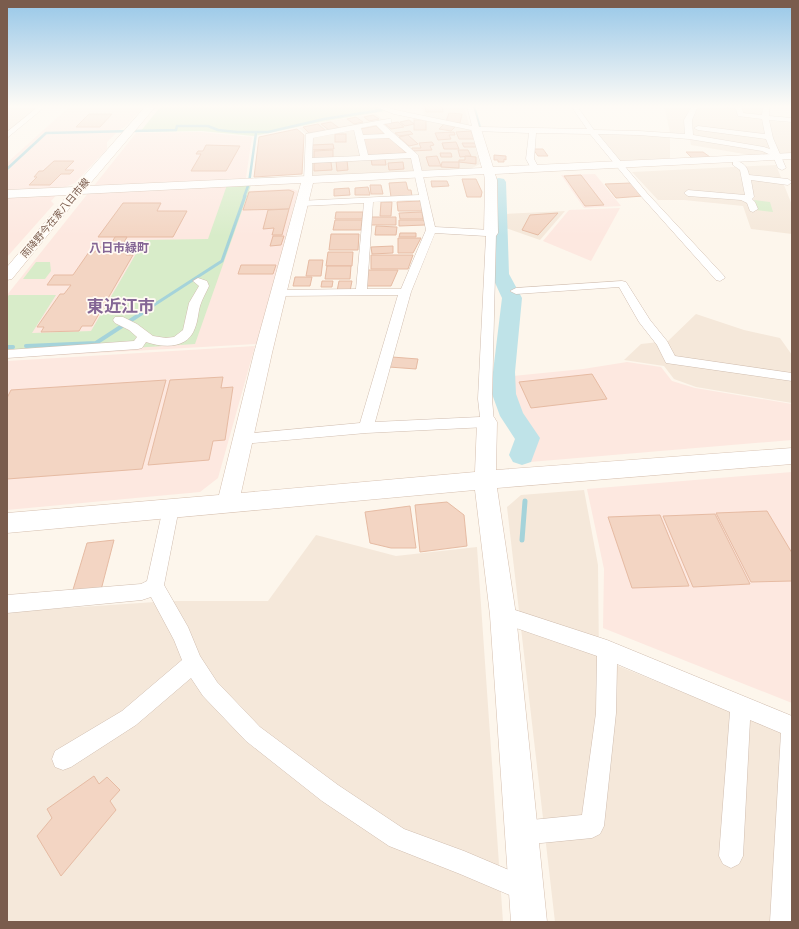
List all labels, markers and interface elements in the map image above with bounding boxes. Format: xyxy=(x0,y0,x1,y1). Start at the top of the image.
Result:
street label: 雨降野今在家八日市線 xyxy=(17,175,93,261)
district label: 八日市緑町 xyxy=(89,239,149,257)
district label: 東近江市 xyxy=(87,294,155,318)

